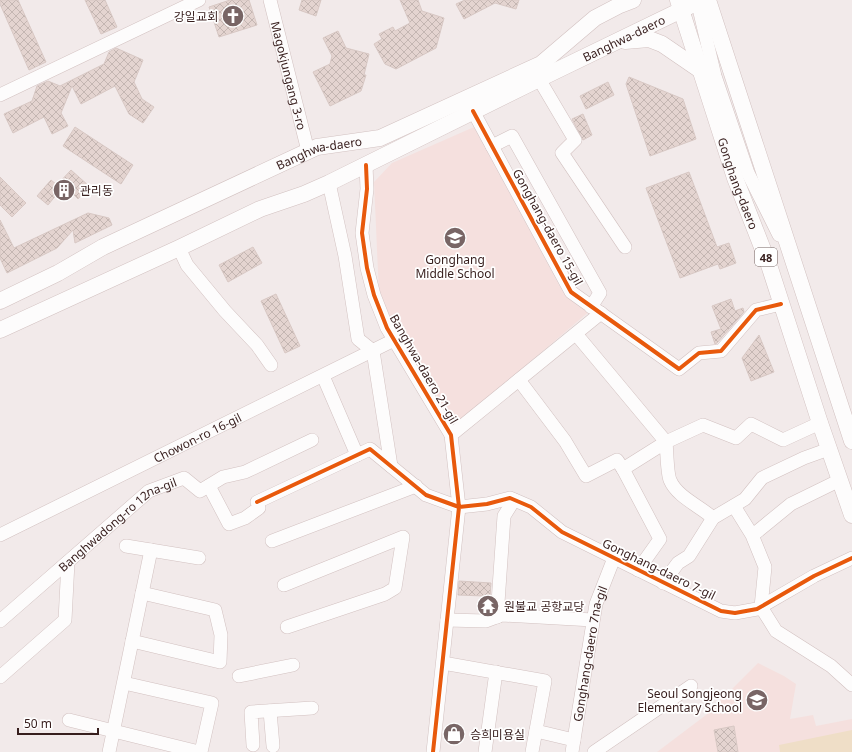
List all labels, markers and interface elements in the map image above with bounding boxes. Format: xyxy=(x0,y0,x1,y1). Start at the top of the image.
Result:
church icon: 강일교회 xyxy=(220,3,246,29)
place label: 강일교회 xyxy=(174,8,218,25)
street label: Banghwa-daero xyxy=(580,11,668,65)
street label: Magokjungang 3-ro xyxy=(267,20,311,132)
street label: Banghwa-daero xyxy=(273,132,363,174)
street label: Gonghang-daero xyxy=(714,135,763,232)
street label: Gonghang-daero 15-gil xyxy=(509,166,587,288)
building icon: 관리동 xyxy=(51,177,77,203)
place label: 관리동 xyxy=(80,182,113,199)
school or university icon: Gonghang Middle School xyxy=(442,225,468,251)
road number: 48 xyxy=(755,248,777,266)
place label: Gonghang Middle School xyxy=(415,251,495,282)
street label: Banghwa-daero 21-gil xyxy=(386,311,462,427)
street label: Chowon-ro 16-gil xyxy=(150,408,244,466)
street label: Banghwadong-ro 12na-gil xyxy=(54,473,179,575)
street label: Gonghang-daero 7-gil xyxy=(600,534,718,604)
street label: Gonghang-daero 7na-gil xyxy=(569,583,611,723)
temple icon: 원불교 공항교당 xyxy=(475,593,501,619)
place label: 원불교 공항교당 xyxy=(504,598,584,615)
place label: Seoul Songjeong Elementary School xyxy=(637,685,742,716)
school or university icon: Seoul Songjeong Elementary School xyxy=(744,687,770,713)
scale bar xyxy=(18,710,98,736)
text: 50 m xyxy=(24,715,52,732)
shop icon: 승희미용실 xyxy=(441,721,467,747)
place label: 승희미용실 xyxy=(470,726,525,743)

